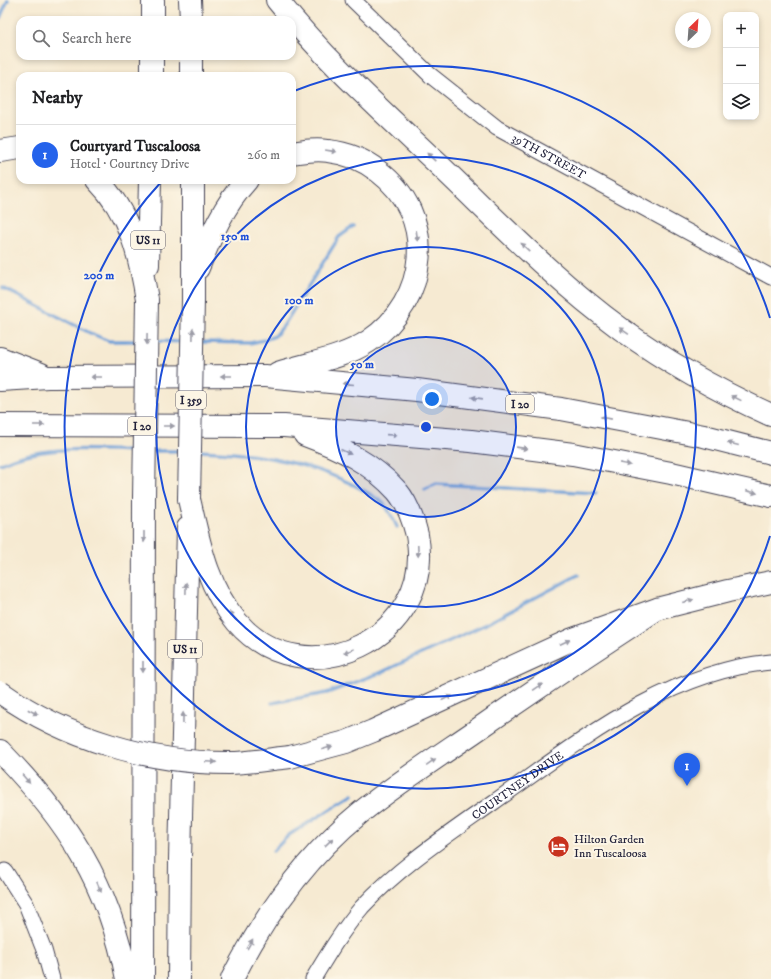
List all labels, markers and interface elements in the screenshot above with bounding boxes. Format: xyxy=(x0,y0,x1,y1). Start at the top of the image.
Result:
north arrow xyxy=(675,12,711,48)
map controls xyxy=(723,12,759,120)
button: + xyxy=(723,12,759,48)
search box xyxy=(16,16,296,60)
icon: search xyxy=(30,27,52,49)
text: Search here xyxy=(62,29,131,48)
button: − xyxy=(723,48,759,84)
button: layers xyxy=(723,84,759,120)
text: Nearby xyxy=(32,87,82,109)
street label: 39TH STREET xyxy=(509,131,588,183)
text: Courtyard Tuscaloosa xyxy=(70,137,200,156)
text: 1 xyxy=(43,147,47,163)
text: 260 m xyxy=(247,147,280,163)
one-way arrow xyxy=(324,148,337,154)
one-way arrow xyxy=(426,153,436,162)
text: Hotel · Courtney Drive xyxy=(70,156,189,172)
text: 150 m xyxy=(221,229,249,244)
one-way arrow xyxy=(414,230,420,242)
road number: US 11 xyxy=(131,231,165,249)
one-way arrow xyxy=(521,243,530,252)
text: 200 m xyxy=(84,268,114,283)
text: 100 m xyxy=(285,293,313,308)
one-way arrow xyxy=(619,327,630,335)
one-way arrow xyxy=(189,328,196,340)
one-way arrow xyxy=(143,333,150,345)
text: 50 m xyxy=(349,357,374,372)
one-way arrow xyxy=(219,373,232,379)
one-way arrow xyxy=(89,374,102,380)
one-way arrow xyxy=(342,380,354,387)
your location xyxy=(422,389,442,409)
road number: I 359 xyxy=(176,391,206,409)
one-way arrow xyxy=(471,395,483,401)
road number: I 20 xyxy=(506,395,534,413)
one-way arrow xyxy=(730,395,741,401)
one-way arrow xyxy=(600,414,612,420)
road number: I 20 xyxy=(128,417,156,435)
centre of rings xyxy=(419,420,433,434)
one-way arrow xyxy=(33,422,46,428)
one-way arrow xyxy=(163,423,176,429)
one-way arrow xyxy=(386,431,398,438)
one-way arrow xyxy=(727,440,739,446)
one-way arrow xyxy=(516,445,528,451)
one-way arrow xyxy=(340,449,351,455)
one-way arrow xyxy=(619,462,631,468)
one-way arrow xyxy=(746,489,759,495)
one-way arrow xyxy=(141,531,147,544)
one-way arrow xyxy=(415,545,422,557)
one-way arrow xyxy=(183,582,190,594)
one-way arrow xyxy=(682,598,694,604)
one-way arrow xyxy=(229,611,237,622)
one-way arrow xyxy=(559,639,571,645)
road number: US 11 xyxy=(168,640,202,658)
one-way arrow xyxy=(343,649,355,655)
one-way arrow xyxy=(140,661,147,673)
one-way arrow xyxy=(532,683,543,691)
one-way arrow xyxy=(442,695,453,701)
one-way arrow xyxy=(28,709,39,716)
one-way arrow xyxy=(180,711,186,724)
one-way arrow xyxy=(322,745,334,751)
street label: COURTNEY DRIVE xyxy=(469,748,567,823)
pin: 1 xyxy=(674,753,700,786)
one-way arrow xyxy=(426,758,436,766)
one-way arrow xyxy=(205,759,218,765)
one-way arrow xyxy=(22,774,31,784)
place label: Hilton Garden Inn Tuscaloosa xyxy=(574,832,648,861)
hotel icon: Hilton Garden Inn Tuscaloosa xyxy=(546,833,572,859)
one-way arrow xyxy=(324,837,334,847)
one-way arrow xyxy=(96,881,102,893)
one-way arrow xyxy=(246,938,253,950)

